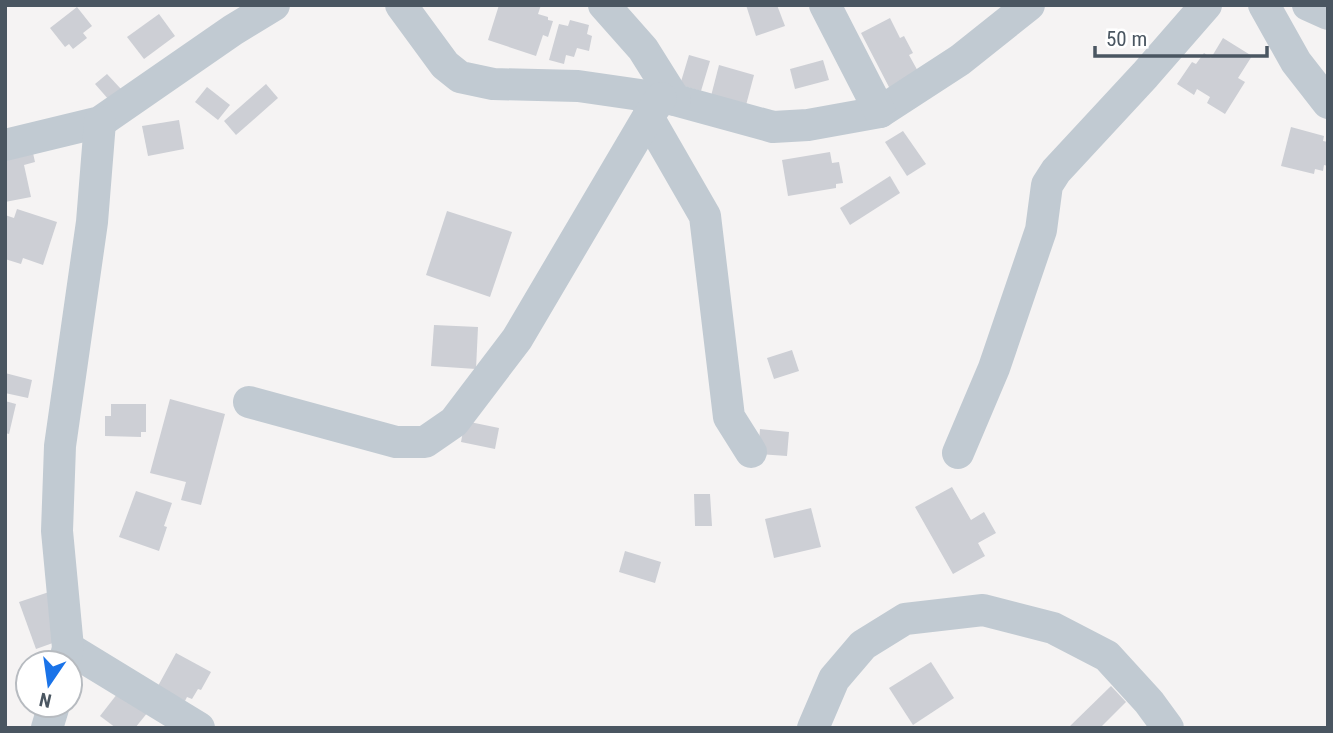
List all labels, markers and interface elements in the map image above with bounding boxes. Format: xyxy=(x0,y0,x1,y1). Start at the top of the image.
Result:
scale bar xyxy=(1095,14,1266,58)
text: 50 m xyxy=(1106,27,1147,51)
north arrow xyxy=(14,649,84,719)
text: N xyxy=(37,688,54,713)

